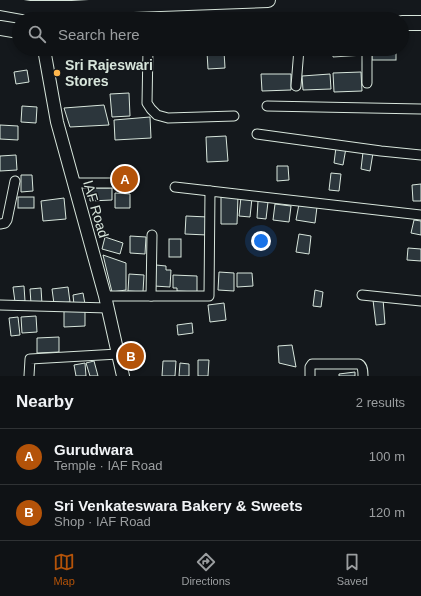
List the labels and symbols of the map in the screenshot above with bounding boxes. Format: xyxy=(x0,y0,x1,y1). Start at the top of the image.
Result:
place label: Sri Rajeswari Stores xyxy=(65,57,153,89)
marker: Sri Rajeswari Stores xyxy=(52,68,62,78)
pin: A xyxy=(112,164,138,194)
street label: IAF Road xyxy=(80,178,112,240)
your location xyxy=(251,231,271,251)
pin: B xyxy=(118,341,144,371)

